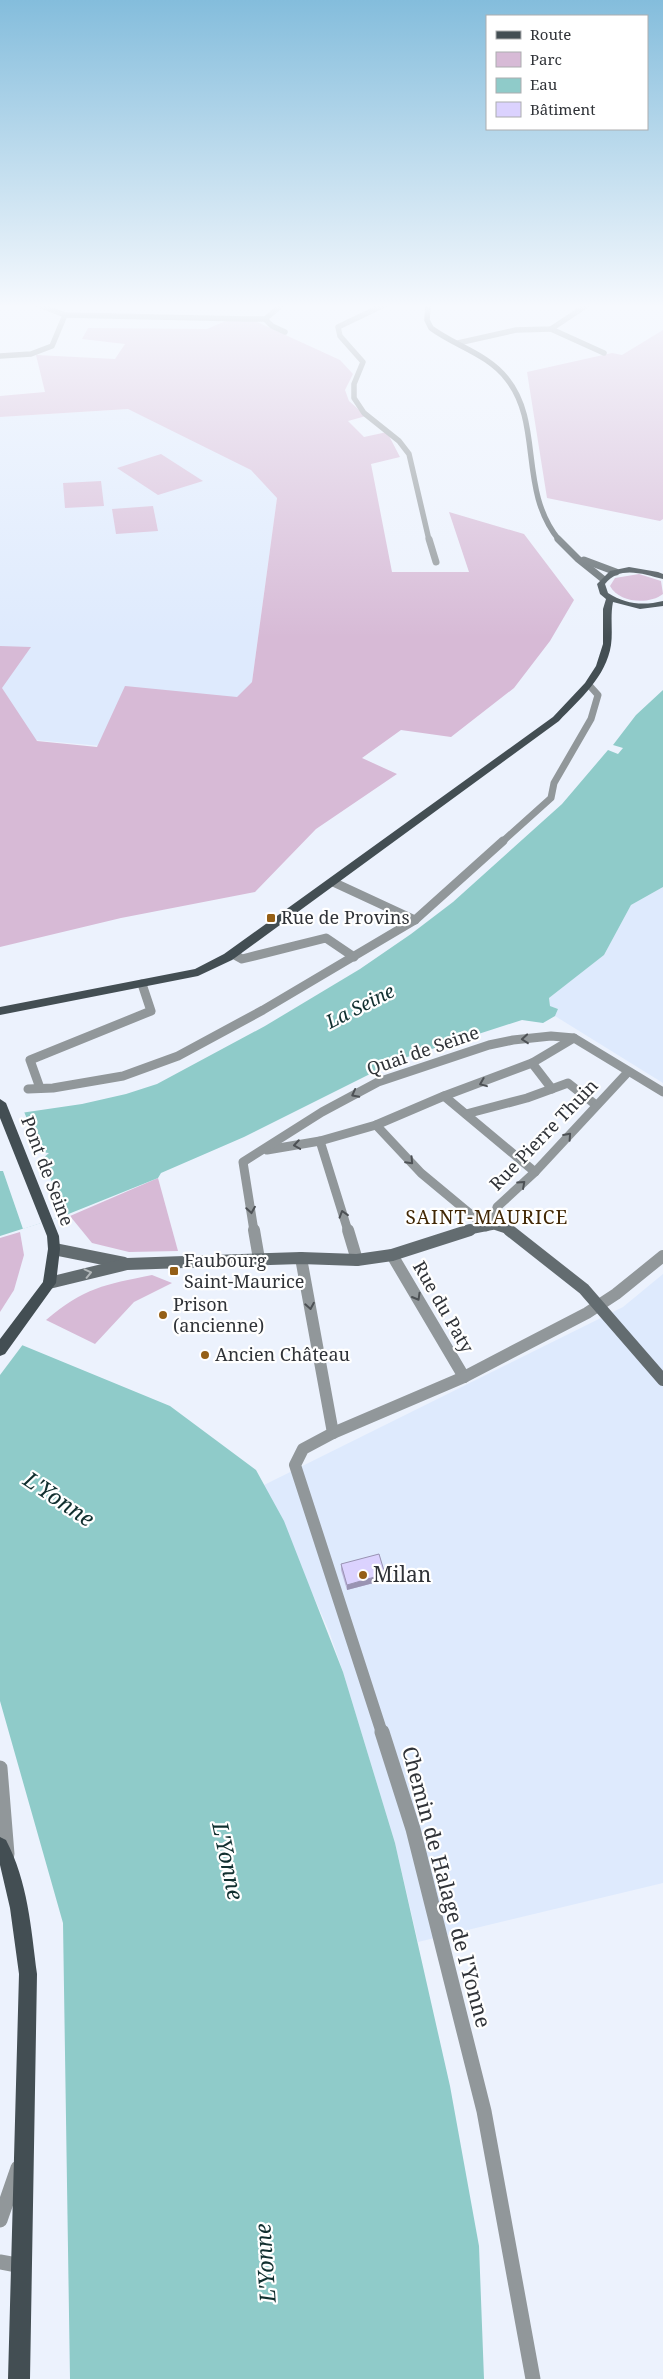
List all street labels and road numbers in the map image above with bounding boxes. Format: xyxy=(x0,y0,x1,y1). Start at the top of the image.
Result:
street label: Quai de Seine xyxy=(363,1020,482,1080)
street label: Rue Pierre Thuin xyxy=(484,1073,603,1195)
street label: Pont de Seine xyxy=(16,1112,80,1229)
street label: Rue du Paty xyxy=(408,1256,480,1357)
street label: Chemin de Halage de l'Yonne xyxy=(396,1743,498,2031)

